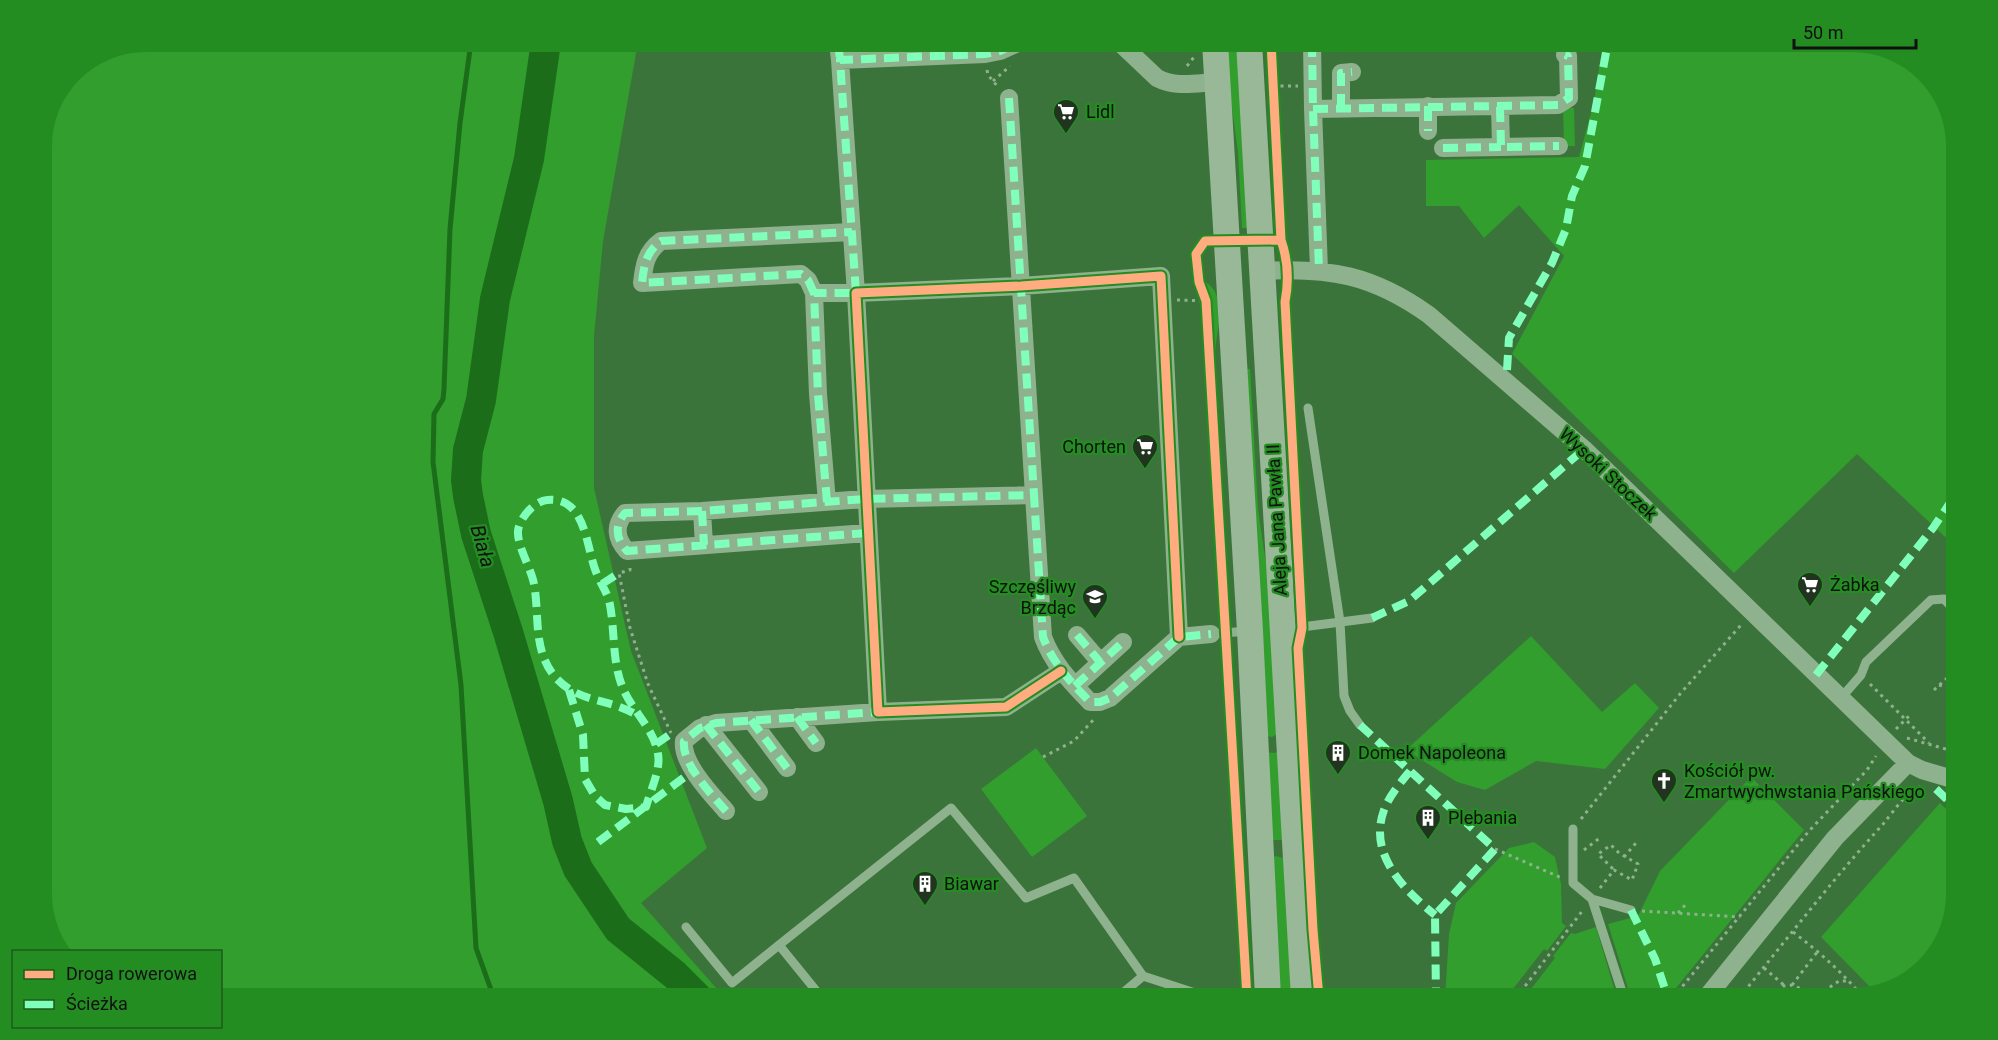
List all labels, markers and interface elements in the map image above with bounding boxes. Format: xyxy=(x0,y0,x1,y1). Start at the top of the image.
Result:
scale bar xyxy=(1794,12,1916,50)
text: 50 m xyxy=(1803,22,1843,43)
supermarket icon: Lidl xyxy=(1051,97,1081,135)
place label: Lidl xyxy=(1086,101,1115,122)
street label: Wysoki Stoczek xyxy=(1555,423,1662,525)
supermarket icon: Chorten xyxy=(1130,432,1160,470)
place label: Chorten xyxy=(1062,436,1126,457)
street label: Aleja Jana Pawła II xyxy=(1262,444,1291,596)
water label: Biała xyxy=(466,522,500,570)
supermarket icon: Żabka xyxy=(1795,570,1825,608)
place label: Żabka xyxy=(1830,574,1880,595)
place label: Szczęśliwy Brzdąc xyxy=(989,576,1076,618)
school or university icon: Szczęśliwy Brzdąc xyxy=(1080,582,1110,620)
building icon: Domek Napoleona xyxy=(1323,738,1353,776)
place label: Domek Napoleona xyxy=(1358,742,1506,763)
place label: Kościół pw. Zmartwychwstania Pańskiego xyxy=(1684,760,1925,802)
church icon: Kościół pw. Zmartwychwstania Pańskiego xyxy=(1649,766,1679,804)
building icon: Plebania xyxy=(1413,803,1443,841)
place label: Plebania xyxy=(1448,807,1517,828)
building icon: Biawar xyxy=(910,869,940,907)
place label: Biawar xyxy=(944,873,999,894)
legend xyxy=(12,950,222,1028)
text: Droga rowerowa xyxy=(66,963,197,984)
text: Ścieżka xyxy=(66,993,128,1014)

